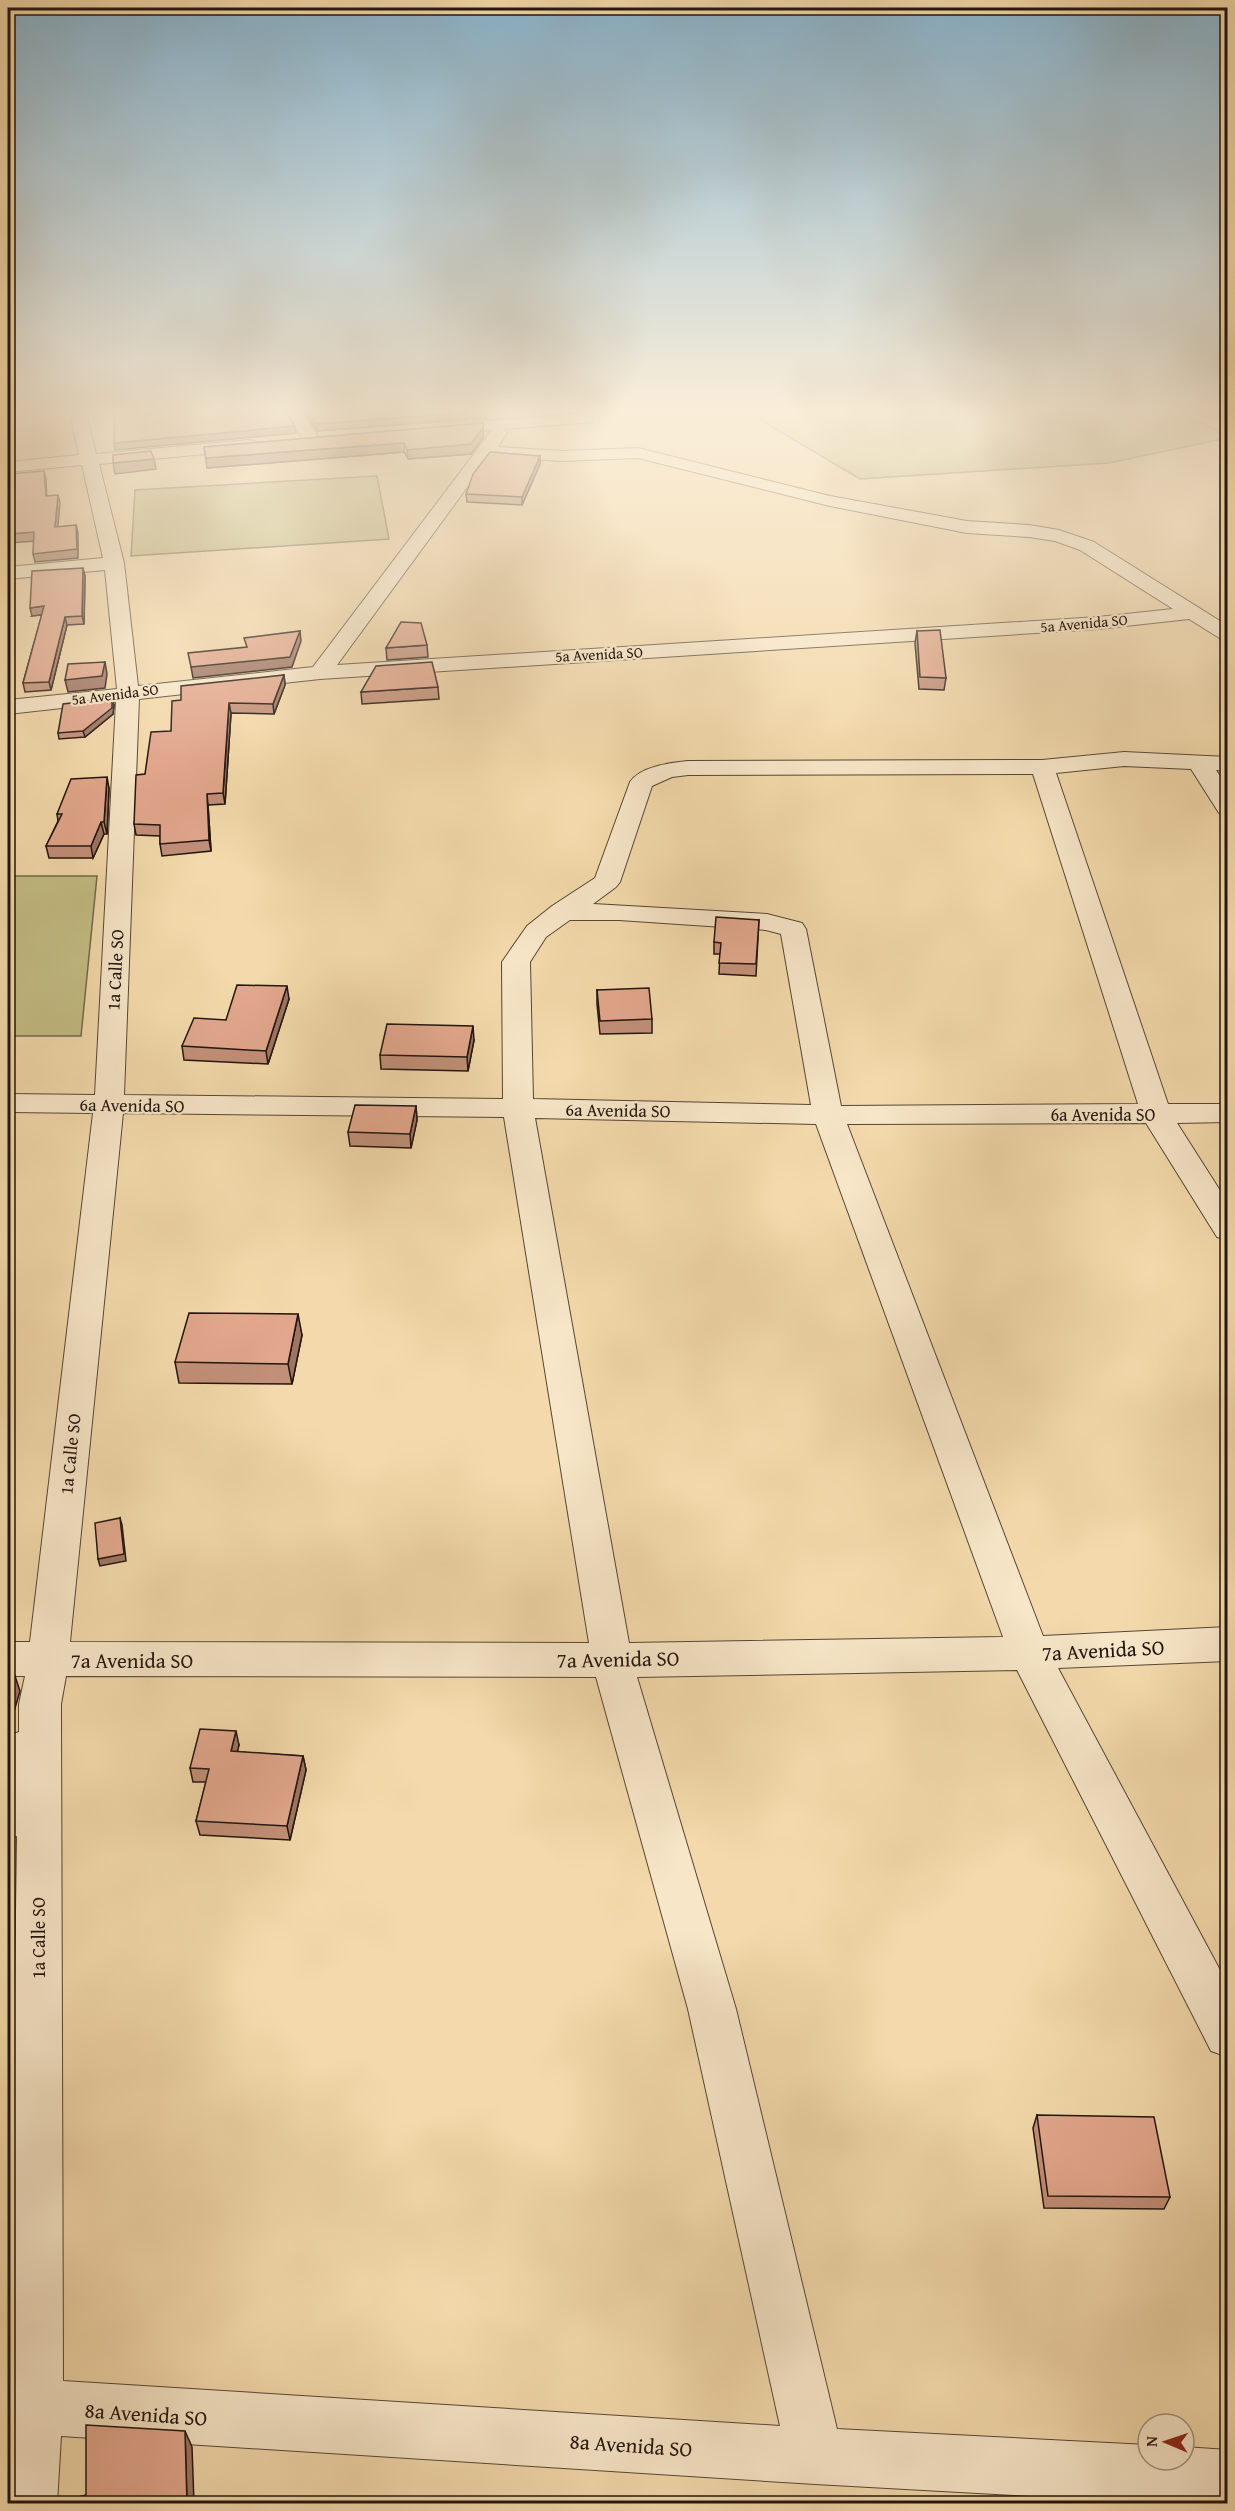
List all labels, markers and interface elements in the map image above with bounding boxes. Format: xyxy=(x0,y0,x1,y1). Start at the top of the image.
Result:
street label: 5a Avenida SO xyxy=(1039,609,1129,637)
street label: 5a Avenida SO xyxy=(555,641,643,667)
street label: 5a Avenida SO xyxy=(70,678,160,710)
street label: 1a Calle SO xyxy=(99,928,131,1011)
street label: 6a Avenida SO xyxy=(79,1091,185,1119)
street label: 6a Avenida SO xyxy=(565,1096,671,1124)
street label: 6a Avenida SO xyxy=(1050,1101,1156,1128)
street label: 1a Calle SO xyxy=(52,1412,88,1496)
street label: 7a Avenida SO xyxy=(1041,1631,1165,1669)
street label: 7a Avenida SO xyxy=(556,1642,680,1676)
street label: 7a Avenida SO xyxy=(71,1645,193,1676)
street label: 1a Calle SO xyxy=(25,1897,52,1979)
street label: 8a Avenida SO xyxy=(84,2394,208,2434)
north arrow xyxy=(1136,2412,1196,2472)
street label: 8a Avenida SO xyxy=(569,2425,693,2465)
text: N xyxy=(1139,2435,1163,2447)

